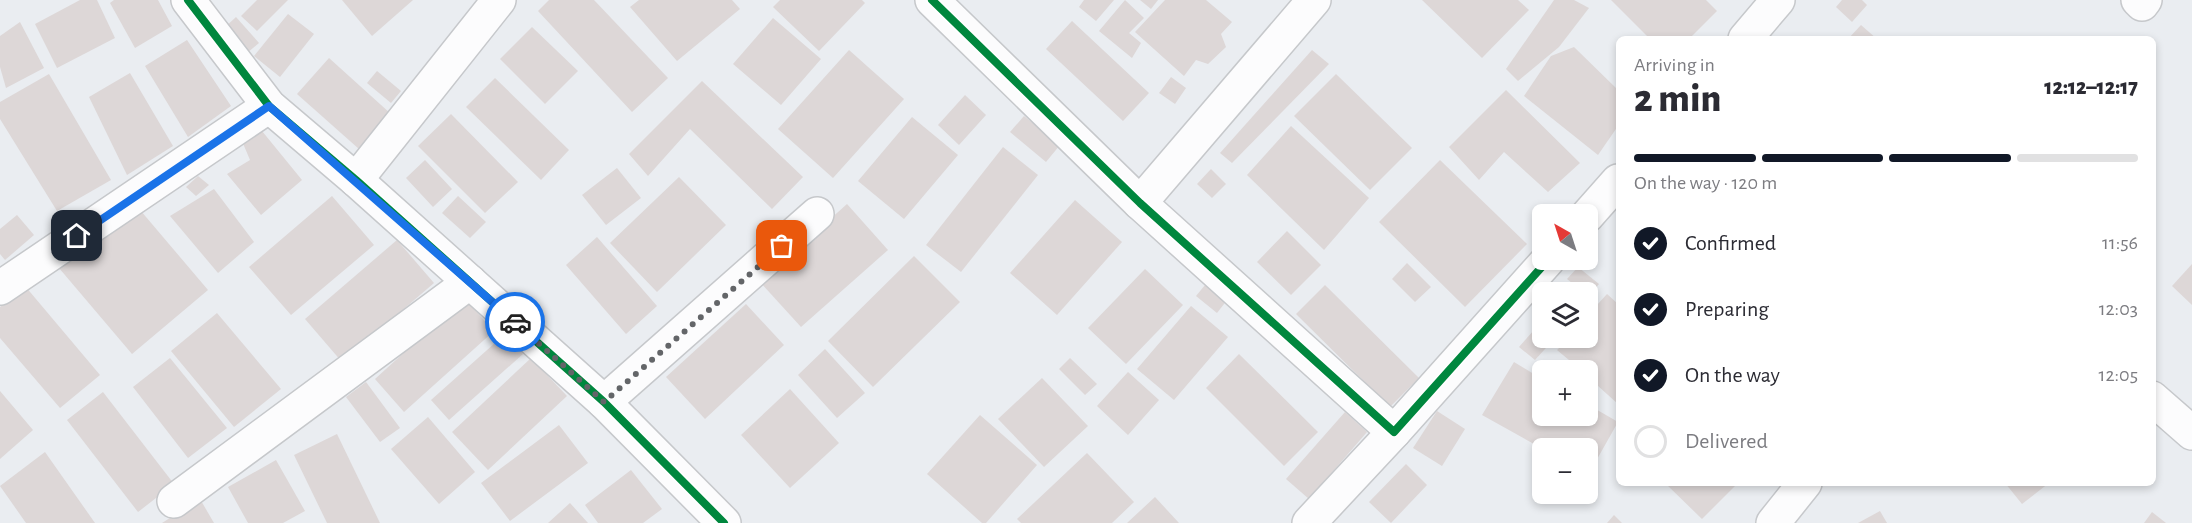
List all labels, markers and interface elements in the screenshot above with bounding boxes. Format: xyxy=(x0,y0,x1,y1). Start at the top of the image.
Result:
text: Arriving in xyxy=(1634,55,1715,75)
text: 12:12–12:17 xyxy=(2044,76,2138,98)
text: 2 min xyxy=(1634,80,1721,119)
text: On the way · 120 m xyxy=(1634,173,1777,193)
north arrow xyxy=(1532,204,1598,270)
map controls xyxy=(1532,204,1598,504)
pin xyxy=(51,210,102,261)
icon: home xyxy=(60,219,93,252)
pin xyxy=(756,220,807,271)
icon: check xyxy=(1634,227,1667,260)
icon: bag xyxy=(765,229,798,262)
text: Confirmed xyxy=(1685,232,1776,254)
text: 11:56 xyxy=(2102,233,2138,253)
button: layers xyxy=(1532,282,1598,348)
courier xyxy=(485,292,545,352)
icon: check xyxy=(1634,293,1667,326)
text: Preparing xyxy=(1685,298,1769,320)
text: 12:03 xyxy=(2099,299,2138,319)
icon: car xyxy=(499,306,532,339)
icon: check xyxy=(1634,359,1667,392)
button: + xyxy=(1532,360,1598,426)
text: On the way xyxy=(1685,364,1780,386)
text: 12:05 xyxy=(2099,365,2138,385)
text: Delivered xyxy=(1685,430,1768,452)
button: − xyxy=(1532,438,1598,504)

